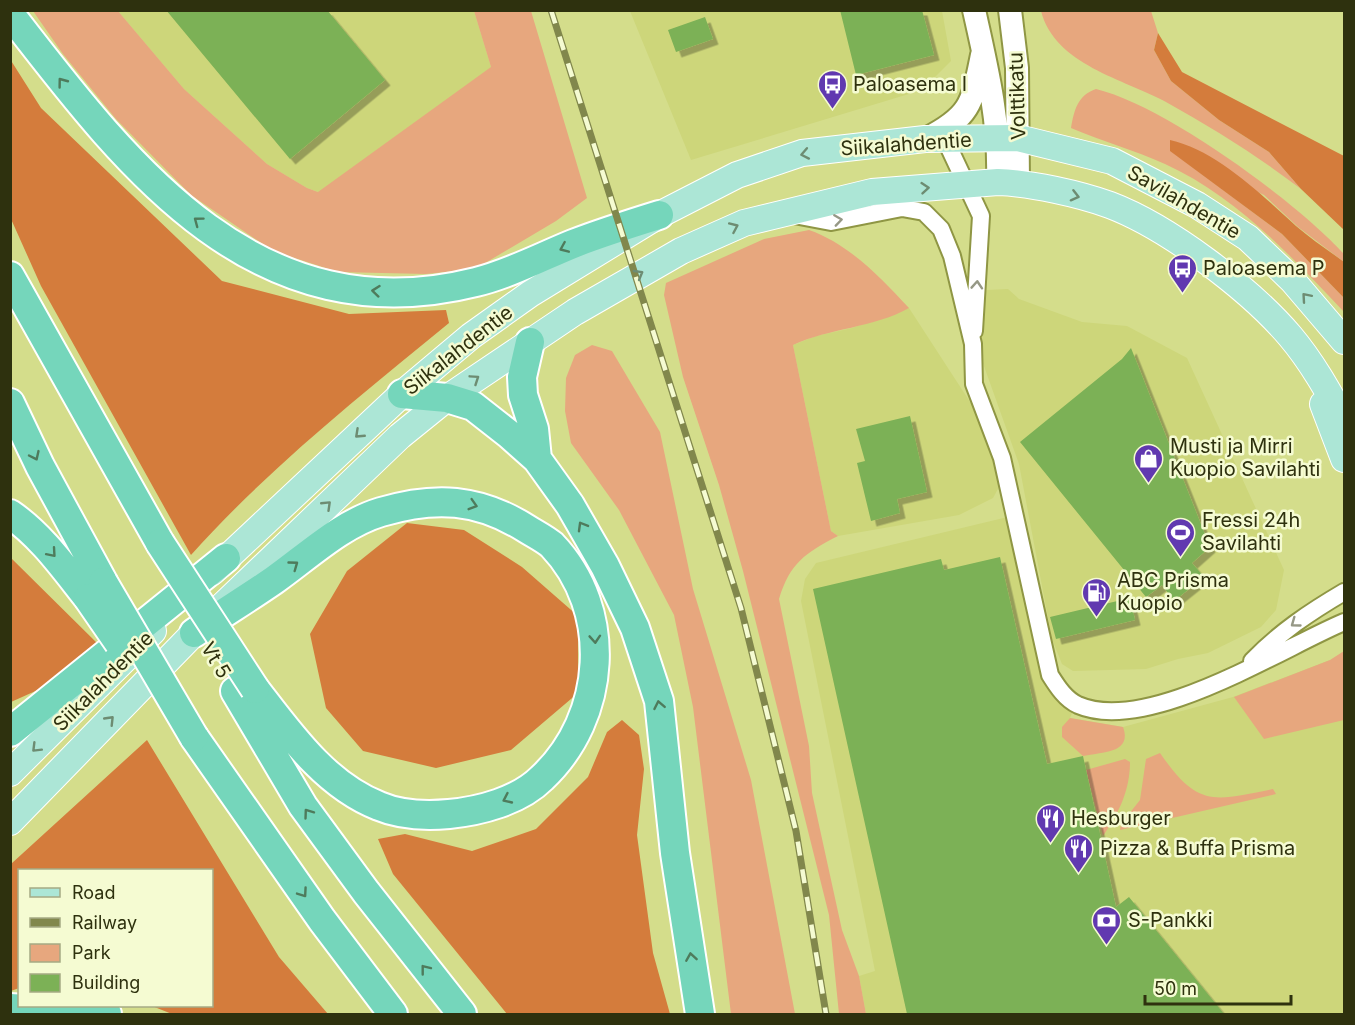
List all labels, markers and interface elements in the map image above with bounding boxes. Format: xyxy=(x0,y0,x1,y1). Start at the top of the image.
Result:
street label: Volttikatu xyxy=(1003,52,1031,140)
bus stop icon: Paloasema I xyxy=(816,68,848,110)
place label: Paloasema I xyxy=(853,72,967,96)
one-way arrow xyxy=(59,77,70,88)
street label: Siikalahdentie xyxy=(840,127,972,161)
one-way arrow xyxy=(800,147,810,160)
street label: Savilahdentie xyxy=(1123,160,1245,244)
one-way arrow xyxy=(920,182,929,195)
one-way arrow xyxy=(1070,189,1080,202)
one-way arrow xyxy=(834,214,843,226)
one-way arrow xyxy=(193,218,204,229)
one-way arrow xyxy=(728,222,739,234)
one-way arrow xyxy=(559,241,570,253)
bus stop icon: Paloasema P xyxy=(1166,252,1198,294)
place label: Paloasema P xyxy=(1203,256,1325,280)
one-way arrow xyxy=(633,270,643,281)
one-way arrow xyxy=(970,281,983,290)
one-way arrow xyxy=(372,285,381,298)
one-way arrow xyxy=(1302,293,1313,304)
street label: Siikalahdentie xyxy=(399,300,517,400)
one-way arrow xyxy=(468,375,479,386)
one-way arrow xyxy=(355,426,366,437)
place label: Musti ja Mirri Kuopio Savilahti xyxy=(1170,434,1320,481)
shop icon: Musti ja Mirri Kuopio Savilahti xyxy=(1133,442,1165,484)
one-way arrow xyxy=(28,449,40,460)
one-way arrow xyxy=(467,498,477,510)
one-way arrow xyxy=(319,502,330,513)
place label: Fressi 24h Savilahti xyxy=(1202,508,1300,555)
sports icon: Fressi 24h Savilahti xyxy=(1165,516,1197,558)
one-way arrow xyxy=(578,522,590,532)
one-way arrow xyxy=(45,547,56,557)
one-way arrow xyxy=(288,561,299,572)
place label: ABC Prisma Kuopio xyxy=(1117,568,1229,615)
fuel station icon: ABC Prisma Kuopio xyxy=(1080,576,1112,618)
one-way arrow xyxy=(1290,616,1301,627)
street label: Siikalahdentie xyxy=(48,626,158,736)
one-way arrow xyxy=(588,635,601,644)
street label: Vt 5 xyxy=(196,637,236,683)
one-way arrow xyxy=(653,700,666,710)
one-way arrow xyxy=(103,716,114,726)
one-way arrow xyxy=(32,741,43,752)
one-way arrow xyxy=(502,791,513,803)
restaurant icon: Hesburger xyxy=(1034,802,1066,844)
place label: Hesburger xyxy=(1071,806,1171,830)
one-way arrow xyxy=(304,809,315,820)
restaurant icon: Pizza & Buffa Prisma xyxy=(1063,832,1095,874)
place label: Pizza & Buffa Prisma xyxy=(1100,836,1295,860)
legend xyxy=(18,869,213,1007)
text: Road xyxy=(72,882,115,903)
one-way arrow xyxy=(296,886,307,897)
bank icon: S-Pankki xyxy=(1091,904,1123,946)
place label: S-Pankki xyxy=(1128,908,1213,932)
text: Railway xyxy=(72,912,137,933)
text: Park xyxy=(72,942,111,963)
one-way arrow xyxy=(685,952,697,961)
one-way arrow xyxy=(422,965,433,976)
scale bar xyxy=(1145,968,1290,1006)
text: Building xyxy=(72,972,140,993)
text: 50 m xyxy=(1154,978,1197,999)

